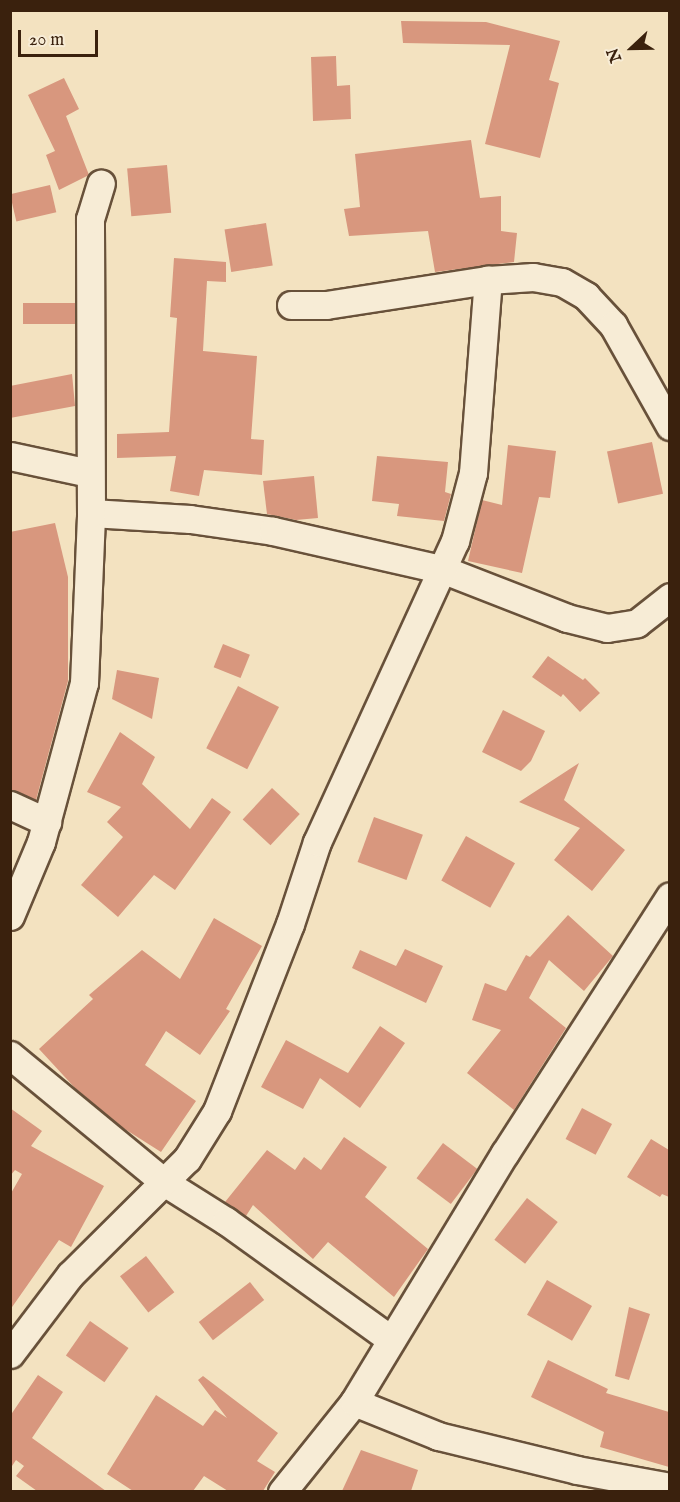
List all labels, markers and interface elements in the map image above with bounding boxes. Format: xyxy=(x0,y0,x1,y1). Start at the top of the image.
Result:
scale bar xyxy=(21,18,100,56)
north arrow xyxy=(602,18,662,78)
text: 20 m xyxy=(29,29,64,52)
text: N xyxy=(603,45,627,65)

